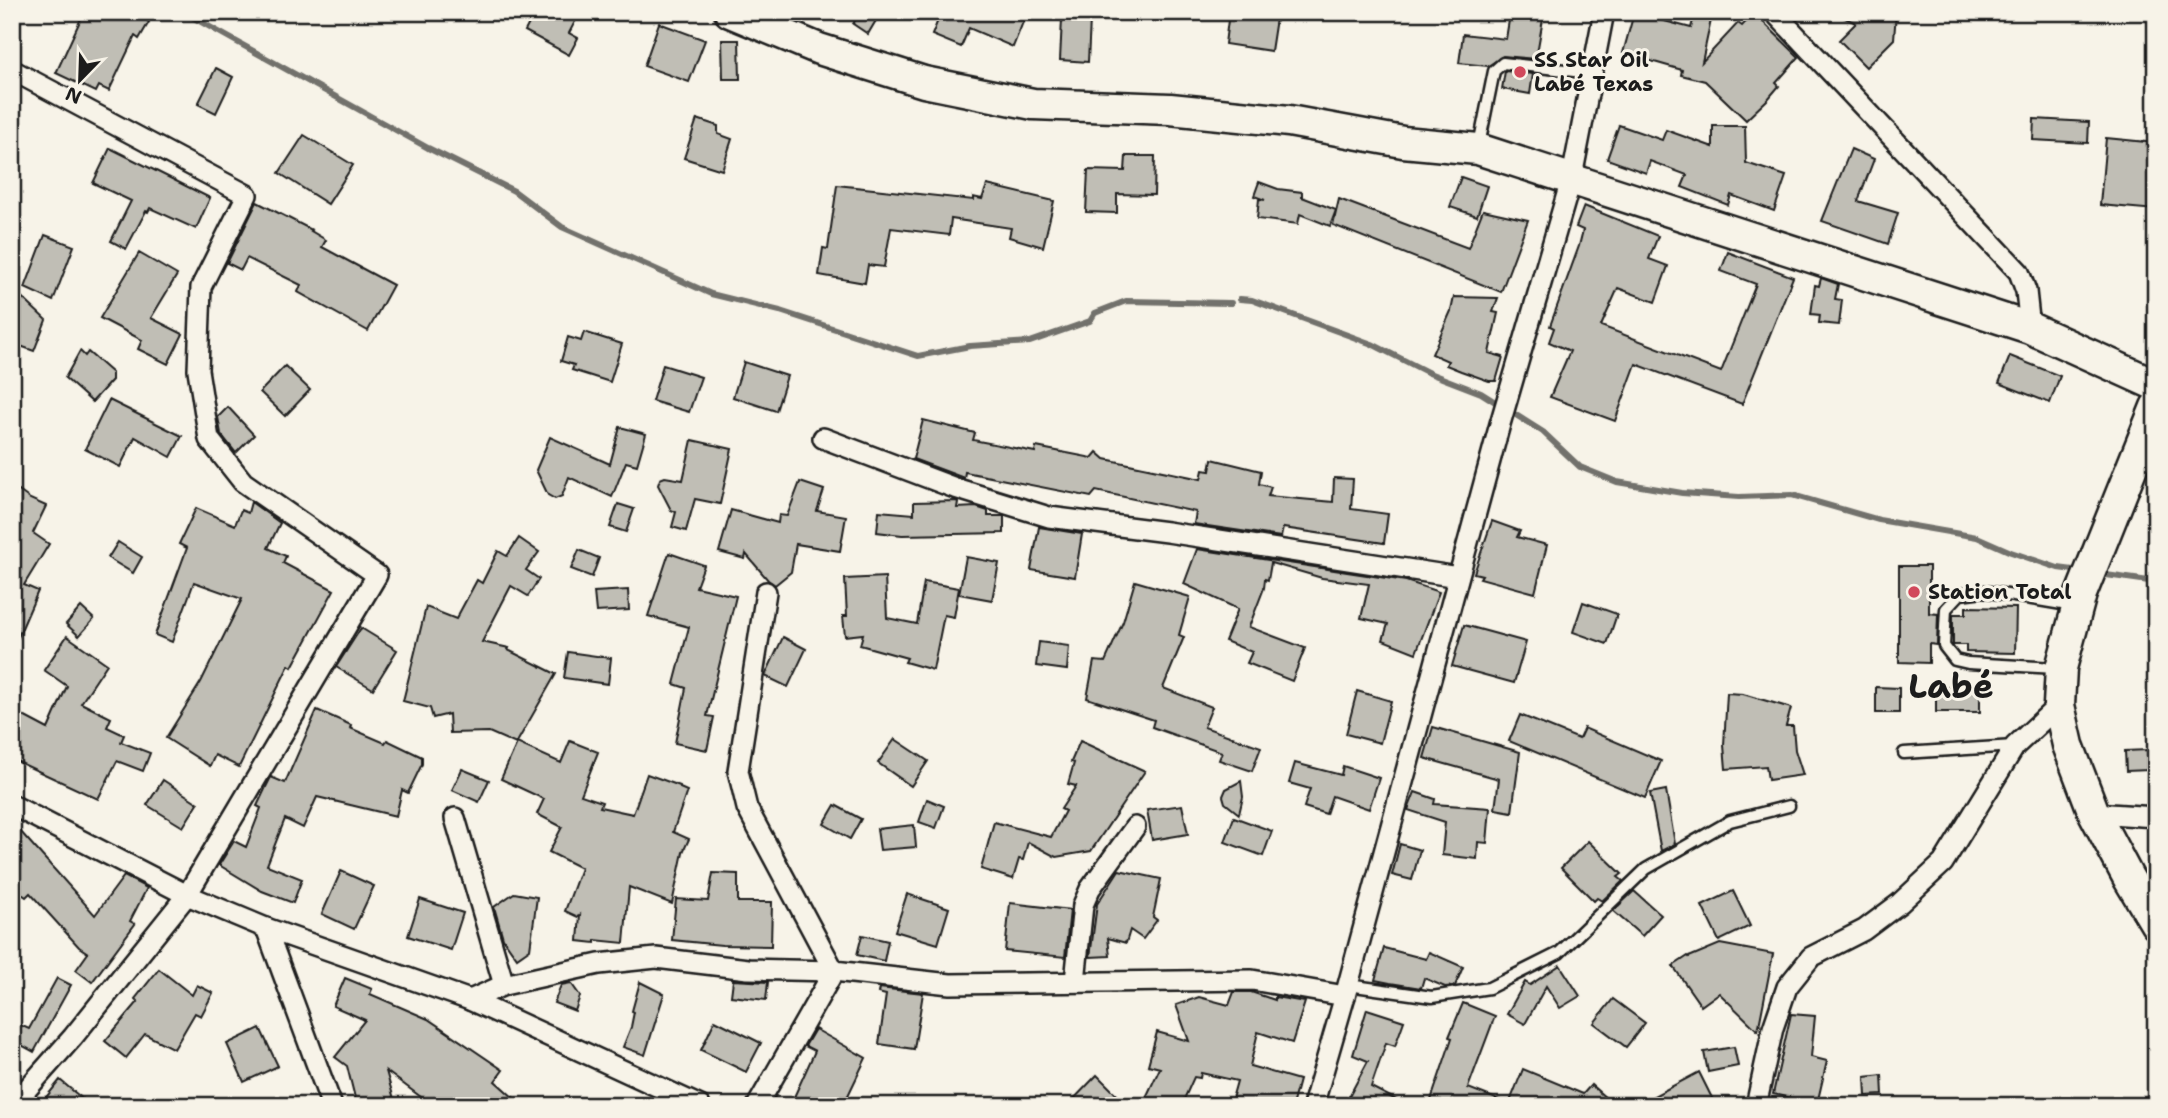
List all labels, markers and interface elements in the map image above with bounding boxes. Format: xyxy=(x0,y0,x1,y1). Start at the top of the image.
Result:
north arrow xyxy=(46,46,116,116)
place label: SS Star Oil Labé Texas xyxy=(1534,46,1653,98)
marker: SS Star Oil Labé Texas xyxy=(1512,64,1528,80)
text: N xyxy=(62,81,85,110)
place label: Station Total xyxy=(1928,578,2072,606)
marker: Station Total xyxy=(1906,584,1922,600)
district label: Labé xyxy=(1908,662,1994,709)

